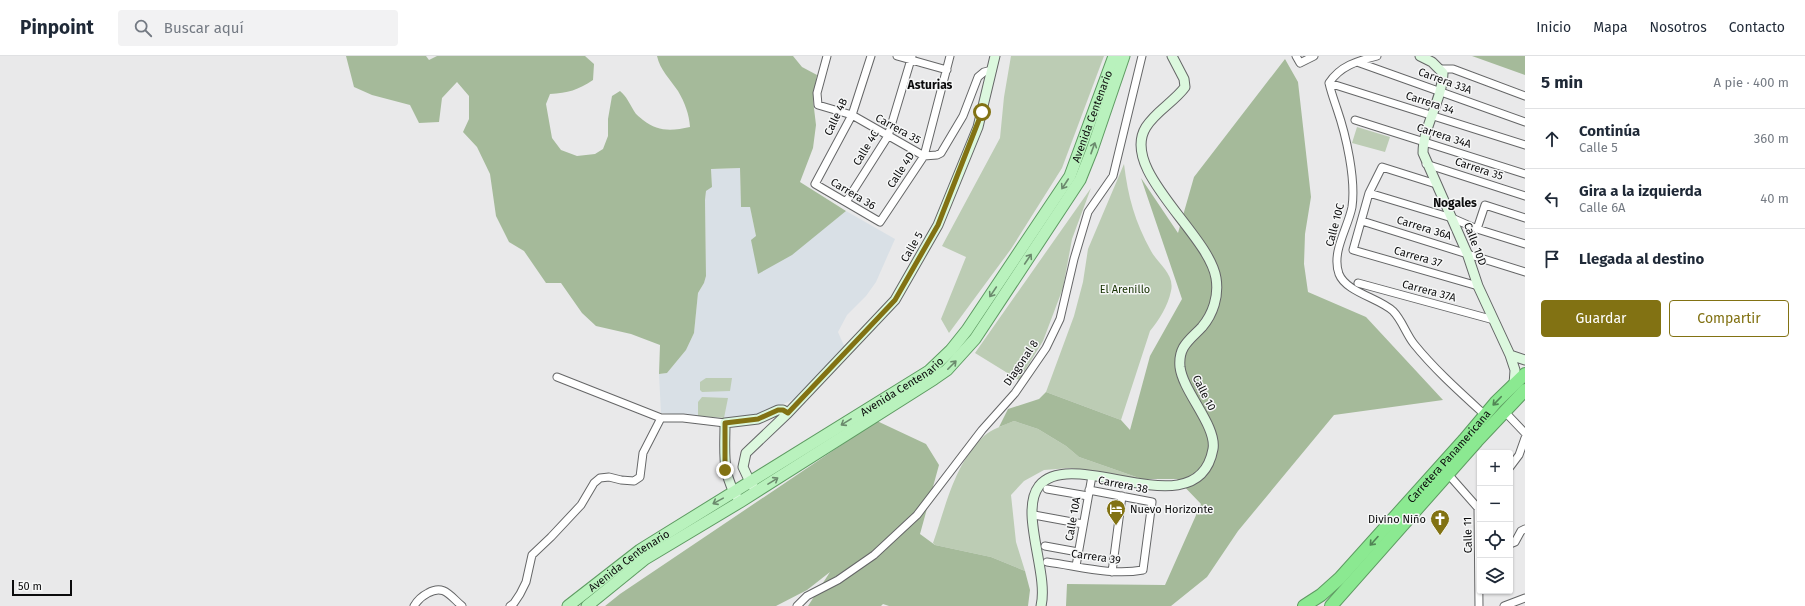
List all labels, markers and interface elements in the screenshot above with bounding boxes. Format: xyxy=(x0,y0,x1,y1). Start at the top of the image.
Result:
search box xyxy=(118,10,398,46)
text: Pinpoint xyxy=(20,16,94,39)
icon: search xyxy=(132,17,154,39)
text: Buscar aquí xyxy=(164,19,244,37)
text: Inicio xyxy=(1536,19,1571,36)
text: Mapa xyxy=(1593,19,1628,36)
text: Nosotros xyxy=(1650,19,1707,36)
text: Contacto xyxy=(1729,19,1785,36)
street label: Carrera 33A xyxy=(1416,65,1474,97)
street label: Avenida Centenario xyxy=(1069,68,1115,164)
text: 5 min xyxy=(1541,72,1583,93)
text: A pie · 400 m xyxy=(1714,75,1789,90)
district label: Asturias xyxy=(907,78,953,92)
street label: Carrera 34 xyxy=(1404,89,1456,117)
street label: Calle 4B xyxy=(822,96,850,138)
route start xyxy=(973,103,991,121)
street label: Carrera 35 xyxy=(873,111,923,147)
street label: Carrera 34A xyxy=(1415,121,1474,151)
text: Continúa xyxy=(1579,122,1640,140)
street label: Calle 4C xyxy=(850,128,882,168)
icon: ahead xyxy=(1541,128,1563,150)
text: 360 m xyxy=(1754,131,1789,146)
text: Calle 5 xyxy=(1579,140,1618,155)
one-way arrow xyxy=(1090,141,1097,154)
street label: Calle 4D xyxy=(885,150,917,190)
street label: Carrera 35 xyxy=(1453,155,1505,183)
street label: Carrera 36 xyxy=(828,175,878,213)
one-way arrow xyxy=(1061,178,1069,189)
text: Gira a la izquierda xyxy=(1579,182,1702,200)
icon: left xyxy=(1541,188,1563,210)
text: 40 m xyxy=(1760,191,1789,206)
district label: Nogales xyxy=(1433,196,1477,210)
text: Calle 6A xyxy=(1579,200,1626,215)
street label: Calle 10C xyxy=(1323,202,1347,248)
street label: Carrera 36A xyxy=(1395,214,1454,243)
street label: Calle 10D xyxy=(1461,221,1489,267)
street label: Calle 5 xyxy=(898,229,926,264)
street label: Carrera 37 xyxy=(1393,244,1444,270)
icon: arrive xyxy=(1541,248,1563,270)
text: Llegada al destino xyxy=(1579,250,1704,268)
one-way arrow xyxy=(1024,254,1032,265)
street label: Carrera 37A xyxy=(1401,278,1458,305)
park label: El Arenillo xyxy=(1100,283,1150,296)
one-way arrow xyxy=(989,286,997,297)
button: Guardar xyxy=(1541,300,1661,337)
button: Compartir xyxy=(1669,300,1789,337)
street label: Diagonal 8 xyxy=(1001,338,1041,388)
street label: Avenida Centenario xyxy=(858,354,946,419)
one-way arrow xyxy=(947,360,957,370)
street label: Calle 10 xyxy=(1190,373,1218,413)
one-way arrow xyxy=(1492,396,1502,406)
street label: Carretera Panamericana xyxy=(1404,407,1493,505)
one-way arrow xyxy=(840,419,852,427)
map controls xyxy=(1477,450,1513,594)
button: + xyxy=(1477,450,1513,486)
route end xyxy=(716,461,734,479)
street label: Carrera 38 xyxy=(1097,474,1149,496)
one-way arrow xyxy=(767,477,778,485)
button: − xyxy=(1477,486,1513,522)
street label: Calle 10A xyxy=(1063,495,1083,542)
one-way arrow xyxy=(712,497,724,505)
hotel icon: Nuevo Horizonte xyxy=(1105,498,1127,526)
place label: Nuevo Horizonte xyxy=(1130,503,1213,516)
church icon: Divino Niño xyxy=(1429,508,1451,536)
place label: Divino Niño xyxy=(1368,513,1426,526)
street label: Calle 11 xyxy=(1461,517,1475,553)
button: locate xyxy=(1477,522,1513,558)
street label: Avenida Centenario xyxy=(586,527,672,594)
one-way arrow xyxy=(1370,535,1379,545)
street label: Carrera 39 xyxy=(1070,547,1122,567)
button: layers xyxy=(1477,558,1513,594)
scale bar xyxy=(12,578,72,597)
text: 50 m xyxy=(18,580,42,593)

